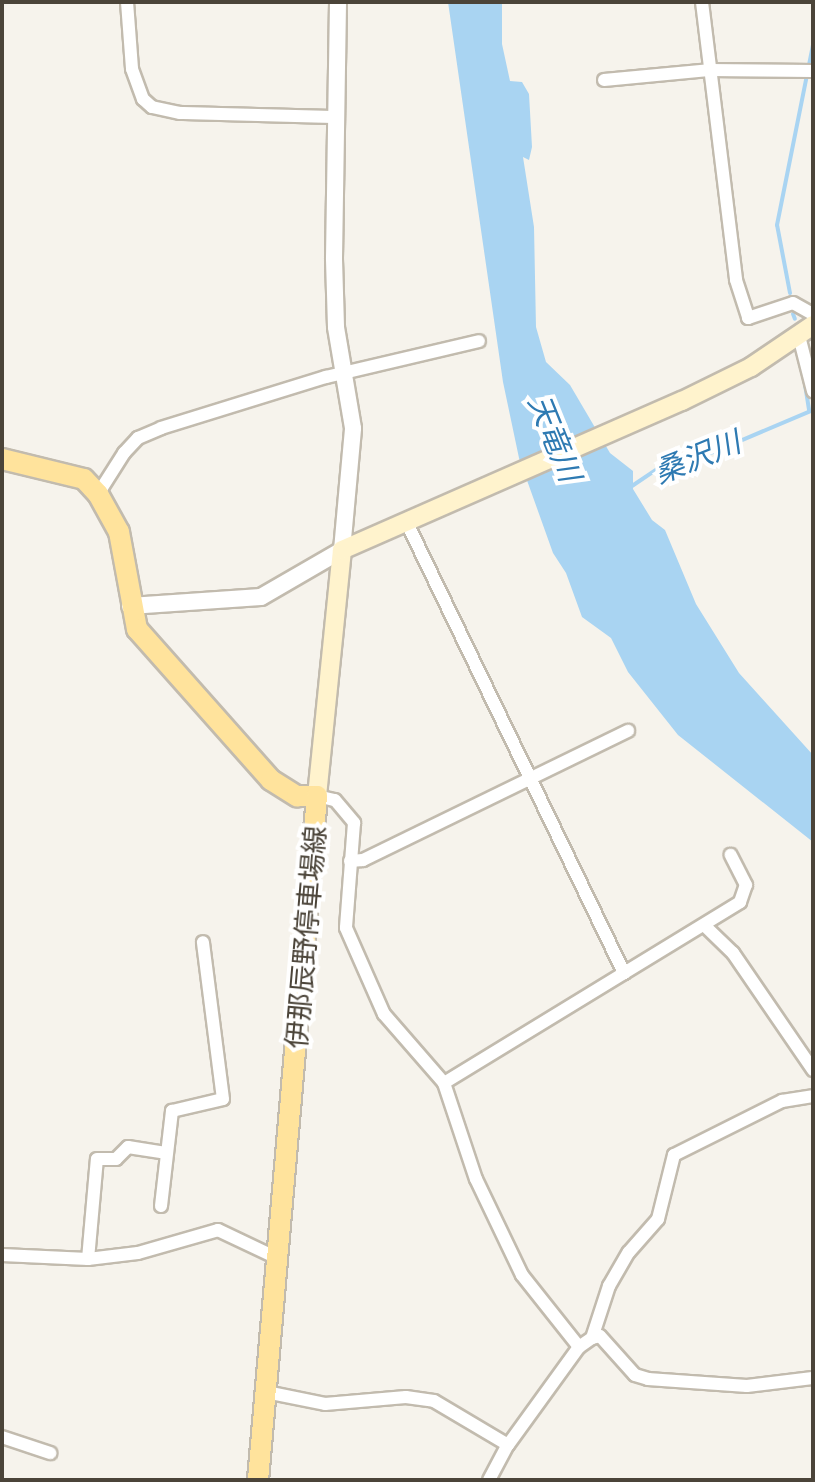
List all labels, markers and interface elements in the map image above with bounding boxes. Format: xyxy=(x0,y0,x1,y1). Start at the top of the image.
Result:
water label: 天竜川 xyxy=(521,390,589,486)
water label: 桑沢川 xyxy=(649,423,745,491)
street label: 伊那辰野停車場線 xyxy=(280,824,332,1050)

